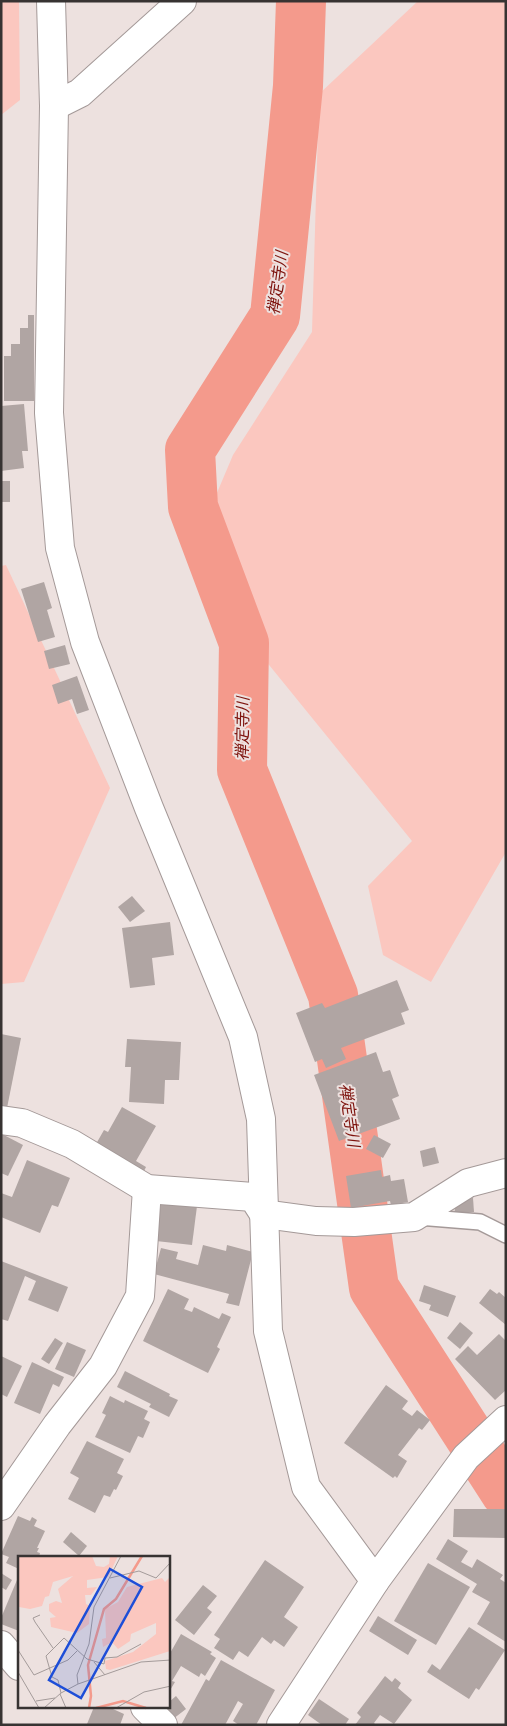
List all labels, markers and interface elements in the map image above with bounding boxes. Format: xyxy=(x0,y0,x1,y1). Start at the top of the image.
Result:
water label: 禅定寺川 xyxy=(263,248,293,316)
water label: 禅定寺川 xyxy=(231,695,254,761)
water label: 禅定寺川 xyxy=(335,1082,365,1150)
inset map xyxy=(18,1556,170,1708)

